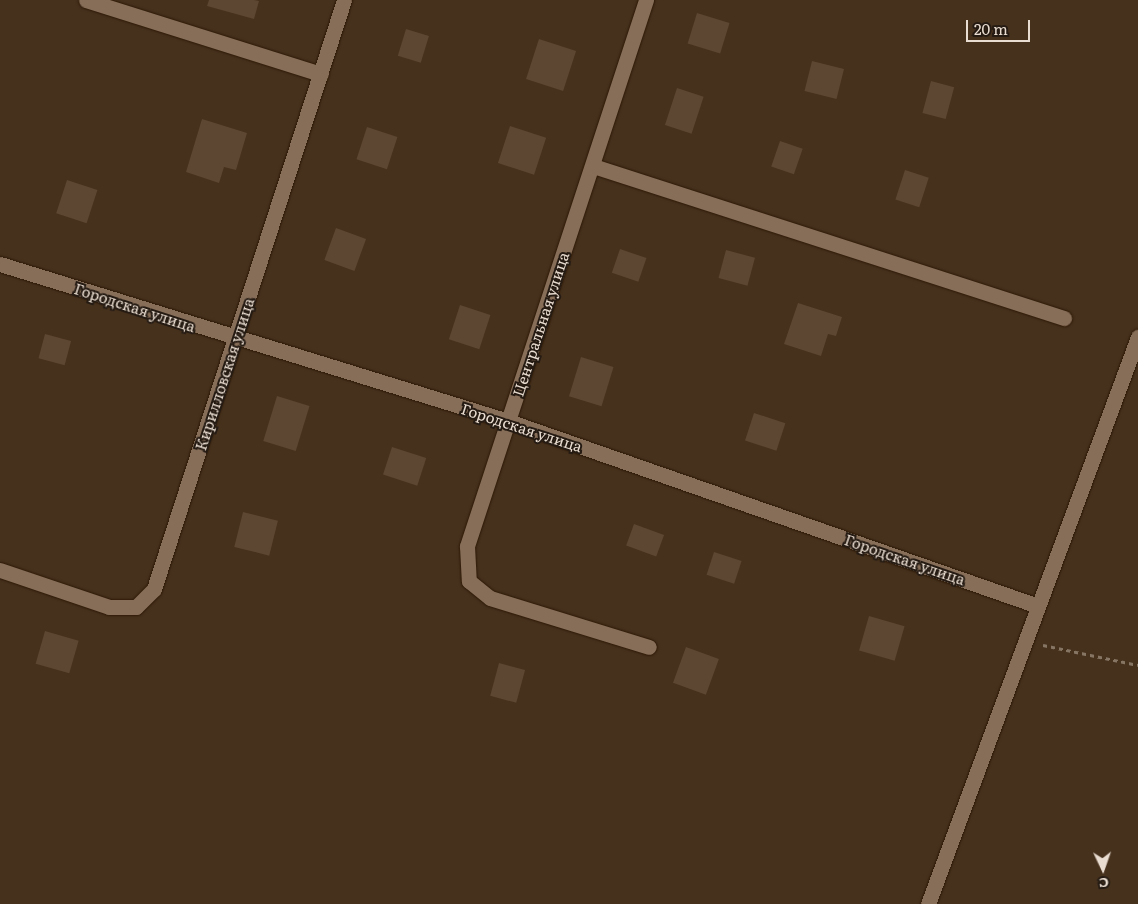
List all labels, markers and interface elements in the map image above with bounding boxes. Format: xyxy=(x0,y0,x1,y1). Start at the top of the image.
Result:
scale bar xyxy=(968,10,1032,42)
text: 20 m xyxy=(974,17,1008,40)
street label: Центральная улица xyxy=(508,249,572,399)
street label: Городская улица xyxy=(72,279,198,335)
street label: Кирилловская улица xyxy=(191,296,257,452)
street label: Городская улица xyxy=(459,399,585,455)
street label: Городская улица xyxy=(842,530,968,588)
north arrow xyxy=(1078,844,1128,894)
text: С xyxy=(1098,874,1109,894)

